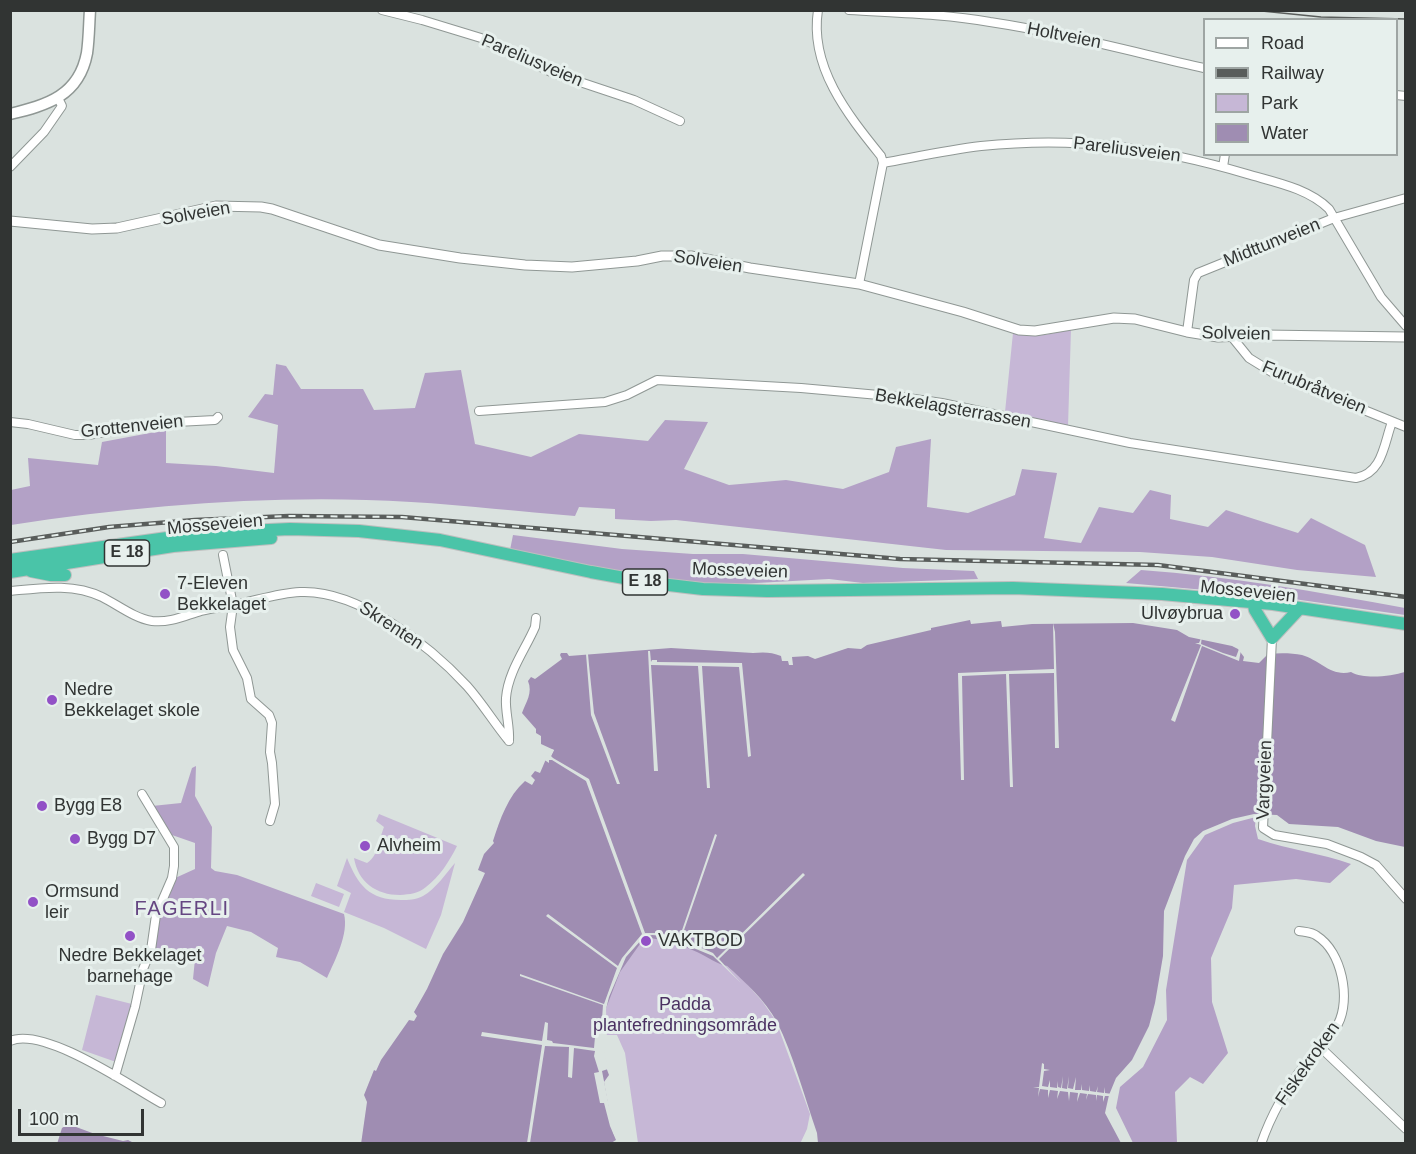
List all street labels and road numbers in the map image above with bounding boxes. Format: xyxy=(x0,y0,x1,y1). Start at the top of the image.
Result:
street label: Holtveien xyxy=(1025,18,1103,54)
street label: Pareliusveien xyxy=(478,30,586,92)
street label: Pareliusveien xyxy=(1072,133,1182,167)
street label: Solveien xyxy=(160,197,232,231)
street label: Midttunveien xyxy=(1221,214,1323,272)
street label: Solveien xyxy=(672,246,744,278)
street label: Solveien xyxy=(1201,323,1271,345)
street label: Furubråtveien xyxy=(1259,356,1369,420)
street label: Bekkelagsterrassen xyxy=(873,385,1033,433)
street label: Grottenveien xyxy=(80,411,184,443)
street label: Mosseveien xyxy=(166,510,264,540)
road number: E 18 xyxy=(104,540,150,566)
street label: Mosseveien xyxy=(692,559,788,583)
road number: E 18 xyxy=(622,569,668,595)
street label: Mosseveien xyxy=(1199,576,1297,608)
street label: Skrenten xyxy=(355,597,427,655)
street label: Vargveien xyxy=(1253,740,1277,820)
street label: Fiskekroken xyxy=(1271,1018,1345,1110)

